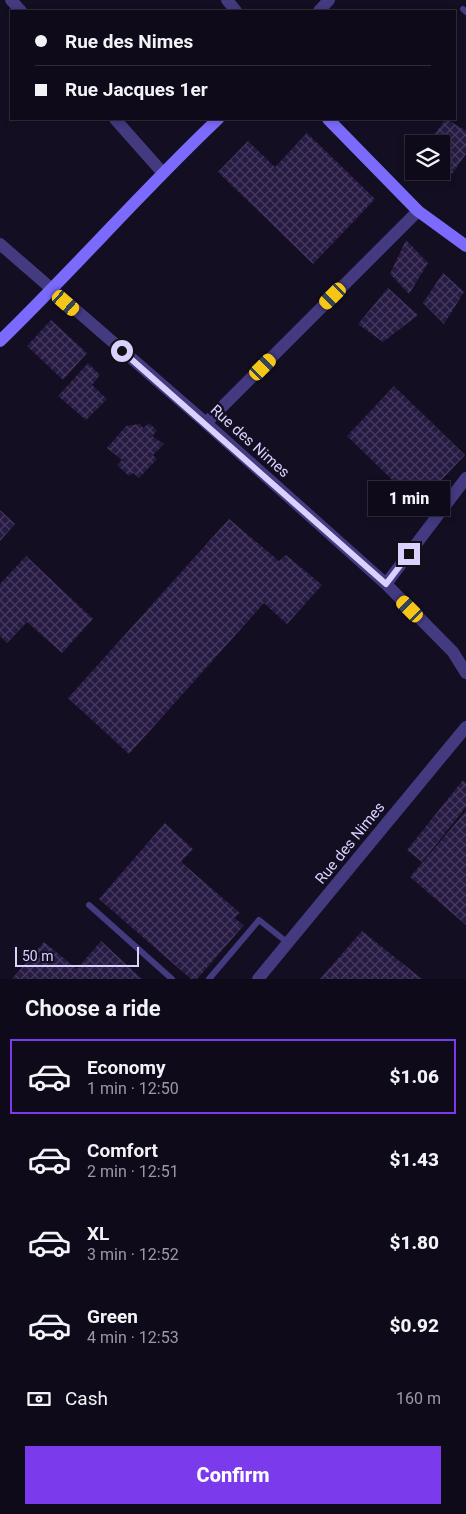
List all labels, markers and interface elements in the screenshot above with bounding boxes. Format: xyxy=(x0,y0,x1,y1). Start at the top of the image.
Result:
text: Rue des Nimes xyxy=(65,30,193,53)
text: Rue Jacques 1er xyxy=(65,78,208,101)
map controls xyxy=(405,135,450,180)
button: layers xyxy=(405,135,450,180)
car xyxy=(317,280,348,312)
car xyxy=(49,287,82,319)
route start xyxy=(111,340,133,362)
car xyxy=(247,351,278,383)
street label: Rue des Nimes xyxy=(207,401,293,481)
callout: 1 min xyxy=(368,482,450,516)
text: 1 min xyxy=(389,489,429,508)
route end xyxy=(398,543,420,565)
car xyxy=(394,593,425,625)
street label: Rue des Nimes xyxy=(311,798,389,888)
scale bar xyxy=(15,944,139,967)
text: 50 m xyxy=(22,948,54,964)
text: Choose a ride xyxy=(25,996,161,1021)
icon: car xyxy=(27,1054,72,1099)
text: Economy xyxy=(87,1056,166,1079)
text: $1.06 xyxy=(390,1065,439,1088)
text: 1 min · 12:50 xyxy=(87,1079,179,1098)
icon: car xyxy=(27,1137,72,1182)
text: Comfort xyxy=(87,1139,158,1162)
text: $1.43 xyxy=(390,1148,439,1171)
text: 2 min · 12:51 xyxy=(87,1162,179,1181)
icon: car xyxy=(27,1220,72,1265)
text: XL xyxy=(87,1222,109,1245)
text: $1.80 xyxy=(390,1231,439,1254)
text: 3 min · 12:52 xyxy=(87,1245,179,1264)
icon: car xyxy=(27,1303,72,1348)
text: Green xyxy=(87,1305,138,1328)
text: $0.92 xyxy=(390,1314,439,1337)
text: 4 min · 12:53 xyxy=(87,1328,179,1347)
icon: cash xyxy=(25,1385,53,1413)
text: Cash xyxy=(65,1387,108,1410)
text: 160 m xyxy=(396,1389,441,1408)
button: Confirm xyxy=(25,1446,441,1504)

